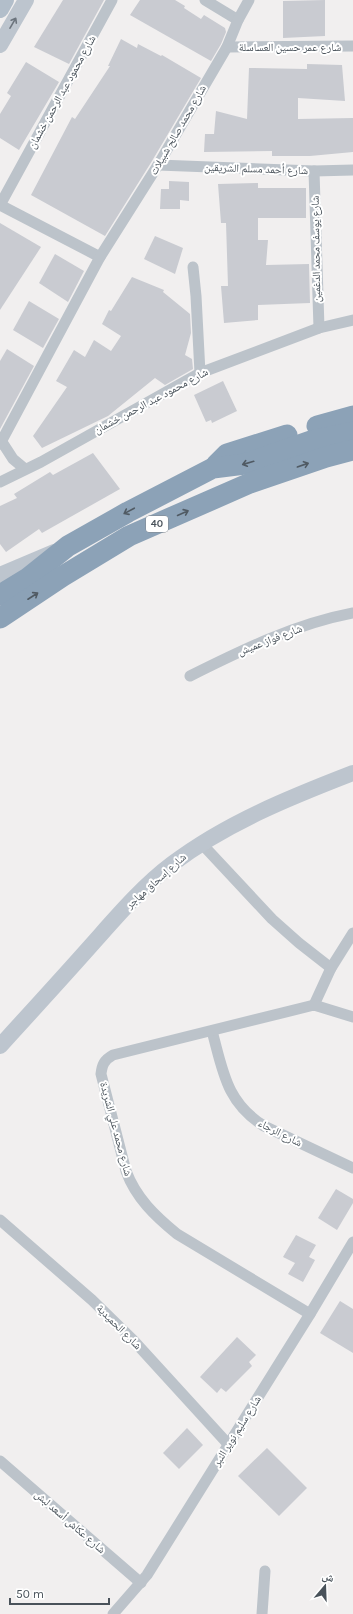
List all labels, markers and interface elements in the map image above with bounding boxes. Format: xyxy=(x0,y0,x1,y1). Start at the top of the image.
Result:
one-way arrow xyxy=(9,17,17,29)
street label: شارع محمود عبد الرحمن خشمان xyxy=(25,33,99,151)
street label: شارع عمر حسين العساسلة xyxy=(239,41,341,54)
street label: شارع محمد صالح شبيلات xyxy=(147,83,209,177)
street label: شارع أحمد مسلم الشريقين xyxy=(204,160,308,178)
street label: شارع يوسف محمد الدغمين xyxy=(309,196,323,302)
street label: شارع محمود عبد الرحمن خشمان xyxy=(92,365,210,437)
one-way arrow xyxy=(242,460,255,467)
one-way arrow xyxy=(297,460,309,468)
one-way arrow xyxy=(123,508,135,516)
one-way arrow xyxy=(176,509,188,516)
road number: 40 xyxy=(146,516,168,532)
one-way arrow xyxy=(27,592,38,600)
street label: شارع فواز عميش xyxy=(236,622,304,658)
street label: شارع إسحاق مهاجر xyxy=(122,851,189,913)
street label: شارع محمد علي الشريدة xyxy=(95,1081,135,1178)
street label: شارع الرجاء xyxy=(256,1116,304,1150)
street label: شارع الحميدية xyxy=(94,1302,144,1352)
street label: شارع سليم نوير النبر xyxy=(210,1393,265,1470)
street label: شارع عكاش أسعد لبش xyxy=(32,1487,109,1556)
north arrow xyxy=(305,1566,345,1606)
text: ش xyxy=(320,1569,336,1586)
scale bar xyxy=(10,1580,109,1606)
text: 50 m xyxy=(16,1587,44,1601)

